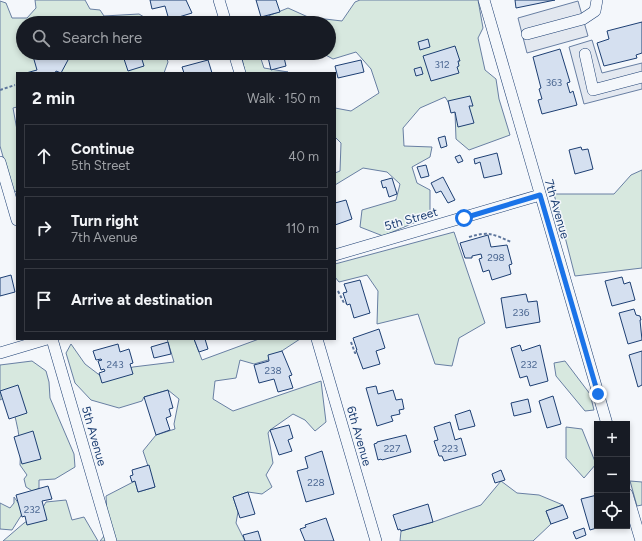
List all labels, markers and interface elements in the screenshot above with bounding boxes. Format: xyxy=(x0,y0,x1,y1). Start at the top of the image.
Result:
search box xyxy=(16,16,336,60)
icon: search xyxy=(30,27,52,49)
text: Search here xyxy=(62,29,142,47)
house number: 312 xyxy=(434,58,450,71)
house number: 363 xyxy=(546,76,562,89)
text: 2 min xyxy=(32,88,75,108)
text: Walk · 150 m xyxy=(247,91,320,106)
text: Continue xyxy=(71,140,134,158)
icon: ahead xyxy=(33,145,55,167)
text: 40 m xyxy=(288,149,319,164)
text: 5th Street xyxy=(71,158,130,173)
street label: 7th Avenue xyxy=(542,178,572,241)
street label: 5th Street xyxy=(383,205,440,233)
route start xyxy=(455,209,473,227)
text: Turn right xyxy=(71,212,139,230)
icon: right xyxy=(33,217,55,239)
text: 110 m xyxy=(286,221,319,236)
text: 7th Avenue xyxy=(71,230,137,245)
house number: 298 xyxy=(487,251,505,264)
icon: arrive xyxy=(33,289,55,311)
text: Arrive at destination xyxy=(71,291,212,309)
house number: 236 xyxy=(513,306,530,319)
house number: 243 xyxy=(106,358,124,371)
house number: 232 xyxy=(521,358,537,371)
house number: 238 xyxy=(264,364,282,377)
route end xyxy=(589,385,607,403)
street label: 5th Avenue xyxy=(79,404,109,468)
street label: 6th Avenue xyxy=(344,404,374,468)
map controls xyxy=(594,421,630,529)
button: + xyxy=(594,421,630,457)
house number: 227 xyxy=(384,442,401,455)
house number: 223 xyxy=(442,442,458,455)
button: − xyxy=(594,457,630,493)
house number: 228 xyxy=(307,476,325,489)
button: locate xyxy=(594,493,630,529)
house number: 232 xyxy=(24,503,40,516)

